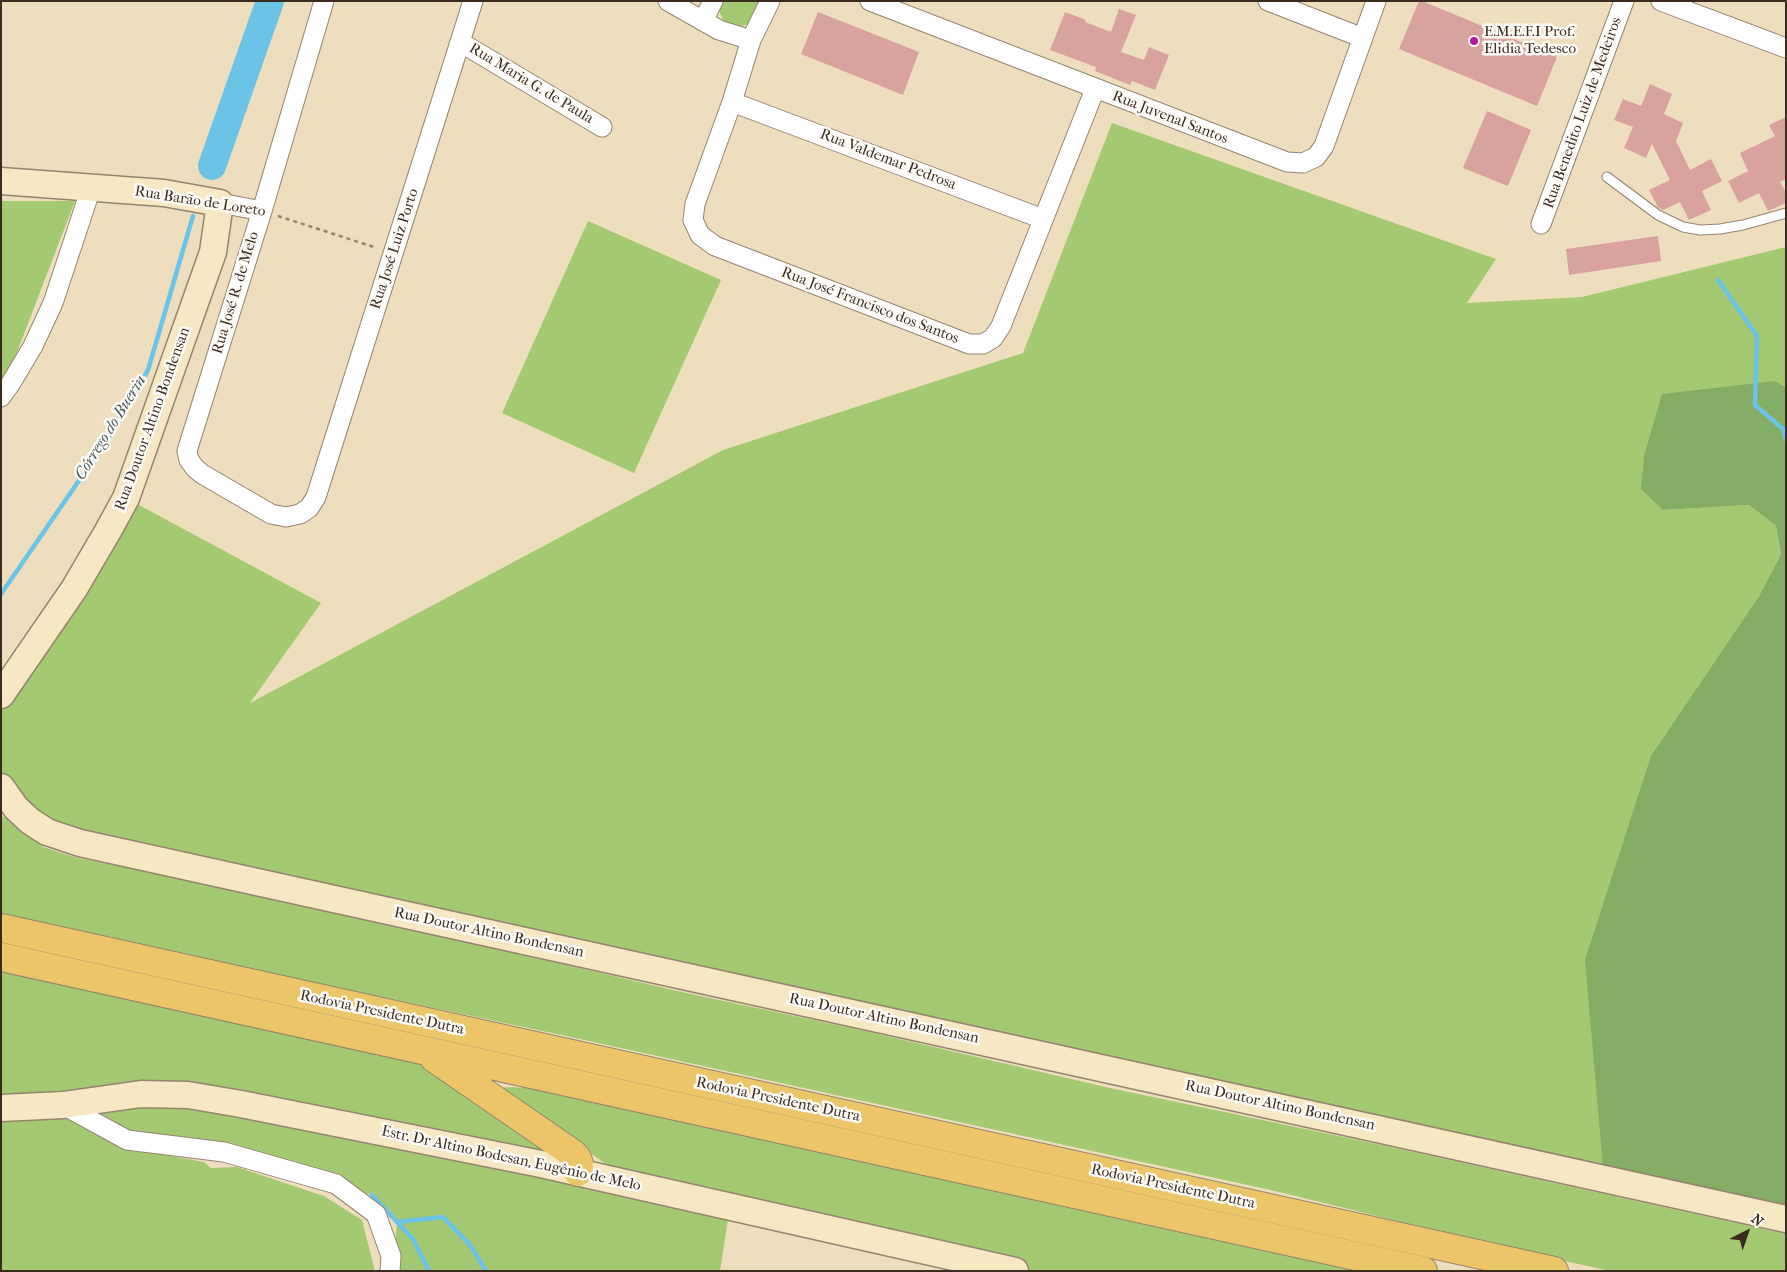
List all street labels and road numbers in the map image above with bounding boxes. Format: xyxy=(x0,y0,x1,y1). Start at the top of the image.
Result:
street label: Rua Benedito Luiz de Medeiros xyxy=(1540,15,1626,211)
street label: Rua Maria G. de Paula xyxy=(466,40,596,128)
street label: Rua Juvenal Santos xyxy=(1110,88,1230,148)
street label: Rua Valdemar Pedrosa xyxy=(817,126,959,194)
street label: Rua Barão de Loreto xyxy=(133,183,267,221)
street label: Rua José Luiz Porto xyxy=(367,186,423,312)
street label: Rua José R. de Melo xyxy=(209,230,263,356)
street label: Rua José Francisco dos Santos xyxy=(779,264,961,348)
street label: Rua Doutor Altino Bondensan xyxy=(111,325,195,513)
street label: Rua Doutor Altino Bondensan xyxy=(392,904,586,962)
street label: Rodovia Presidente Dutra xyxy=(298,987,466,1039)
street label: Rua Doutor Altino Bondensan xyxy=(787,990,981,1048)
street label: Rodovia Presidente Dutra xyxy=(694,1074,862,1126)
street label: Rua Doutor Altino Bondensan xyxy=(1183,1077,1377,1135)
street label: Estr. Dr Altino Bodesan, Eugênio de Melo xyxy=(380,1123,642,1195)
street label: Rodovia Presidente Dutra xyxy=(1089,1161,1257,1213)

